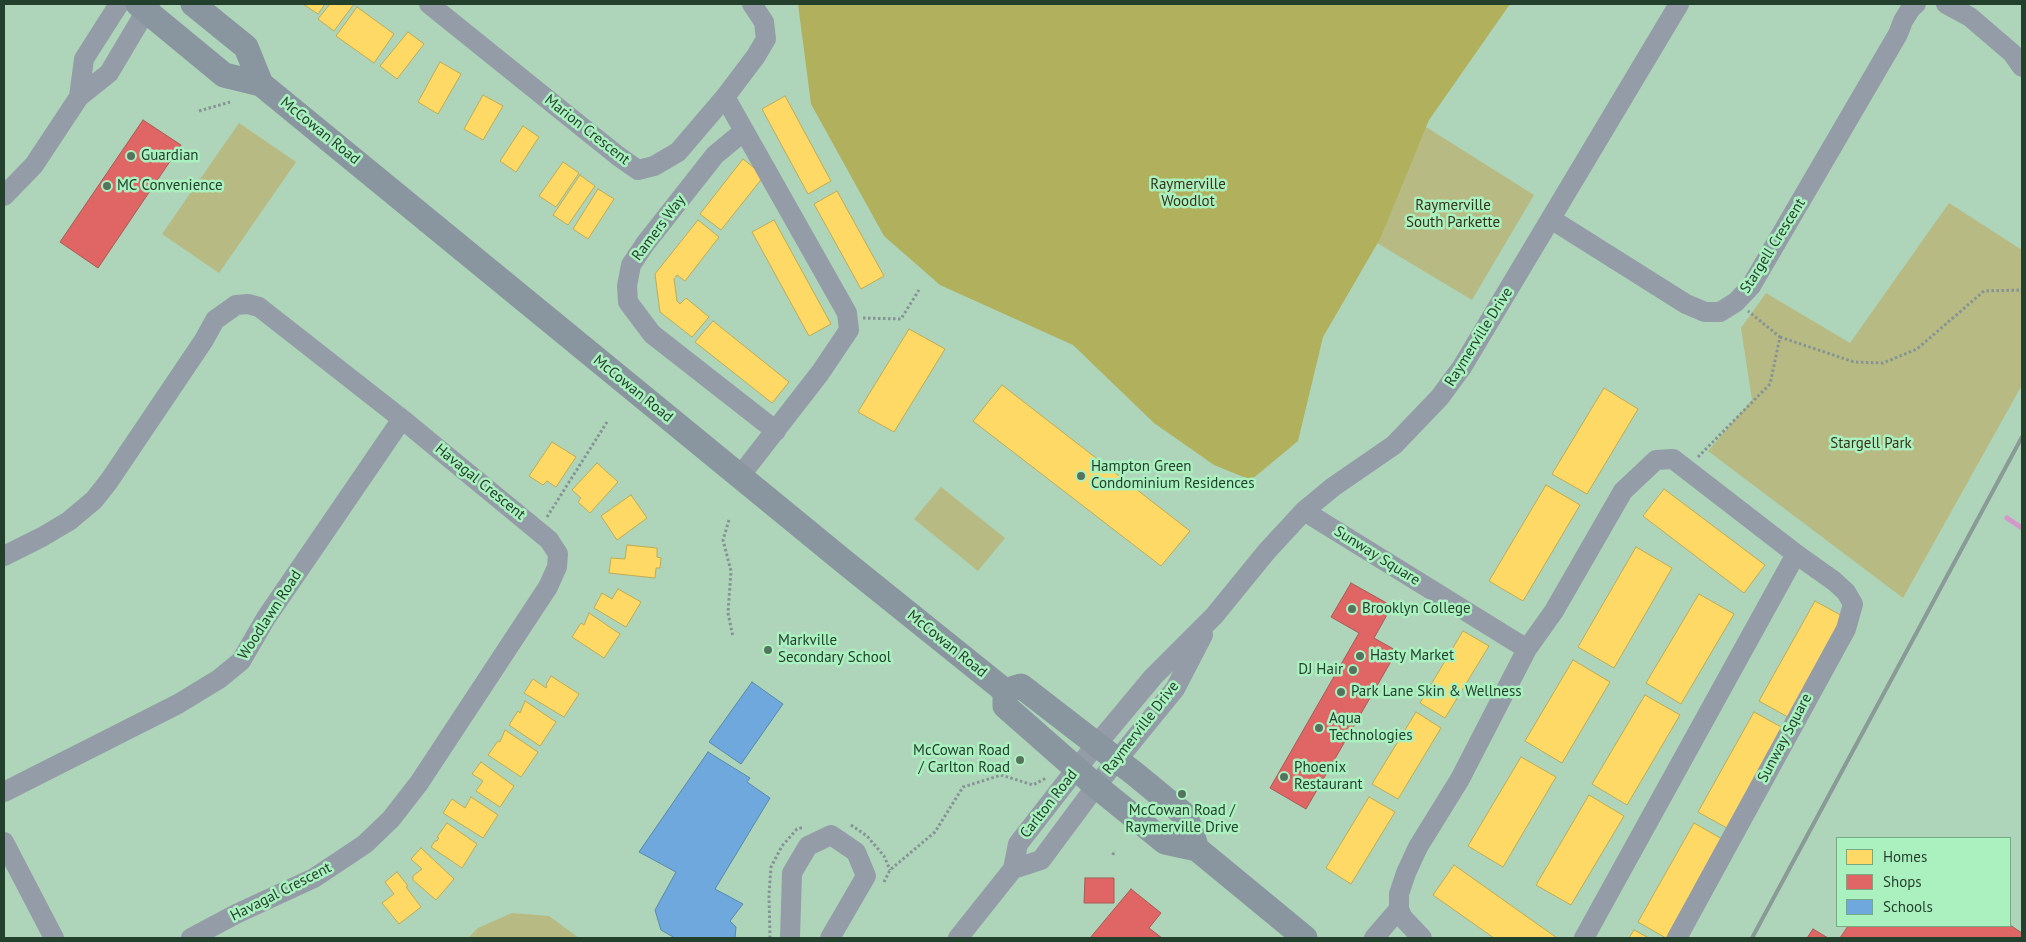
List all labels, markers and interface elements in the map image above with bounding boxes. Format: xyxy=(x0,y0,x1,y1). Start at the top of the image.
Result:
street label: Marion Crescent xyxy=(541,91,633,169)
street label: McCowan Road xyxy=(277,93,363,169)
place label: Guardian xyxy=(141,147,199,165)
marker: Guardian xyxy=(125,150,137,162)
park label: Raymerville Woodlot xyxy=(1150,176,1226,211)
place label: MC Convenience xyxy=(117,177,222,195)
marker: MC Convenience xyxy=(101,180,113,192)
street label: Ramers Way xyxy=(628,192,690,264)
street label: Stargell Crescent xyxy=(1737,195,1809,297)
park label: Raymerville South Parkette xyxy=(1406,197,1500,232)
street label: Raymerville Drive xyxy=(1441,284,1517,390)
street label: McCowan Road xyxy=(590,351,676,427)
park label: Stargell Park xyxy=(1830,435,1912,453)
street label: Havagal Crescent xyxy=(431,440,529,524)
place label: Hampton Green Condominium Residences xyxy=(1091,458,1254,493)
marker: Hampton Green Condominium Residences xyxy=(1075,470,1087,482)
street label: Sunway Square xyxy=(1331,522,1423,590)
street label: Woodlawn Road xyxy=(234,567,306,663)
place label: Brooklyn College xyxy=(1362,600,1471,618)
marker: Brooklyn College xyxy=(1346,603,1358,615)
street label: McCowan Road xyxy=(904,606,990,682)
place label: Markville Secondary School xyxy=(778,632,891,667)
marker: Markville Secondary School xyxy=(762,644,774,656)
place label: Hasty Market xyxy=(1370,647,1454,665)
marker: Hasty Market xyxy=(1354,650,1366,662)
place label: DJ Hair xyxy=(1298,661,1343,679)
marker: DJ Hair xyxy=(1347,664,1359,676)
street label: Raymerville Drive xyxy=(1099,678,1183,778)
place label: Park Lane Skin & Wellness xyxy=(1351,683,1522,701)
marker: Park Lane Skin & Wellness xyxy=(1335,686,1347,698)
street label: Sunway Square xyxy=(1754,691,1816,785)
place label: Aqua Technologies xyxy=(1329,710,1413,745)
marker: Aqua Technologies xyxy=(1313,722,1325,734)
place label: McCowan Road / Carlton Road xyxy=(913,742,1010,777)
marker: McCowan Road / Carlton Road xyxy=(1014,754,1026,766)
place label: Phoenix Restaurant xyxy=(1294,759,1363,794)
street label: Carlton Road xyxy=(1017,766,1081,842)
marker: Phoenix Restaurant xyxy=(1278,771,1290,783)
marker: McCowan Road / Raymerville Drive xyxy=(1176,788,1188,800)
place label: McCowan Road / Raymerville Drive xyxy=(1125,802,1239,837)
legend xyxy=(1836,837,2011,927)
text: Homes xyxy=(1883,847,1927,866)
street label: Havagal Crescent xyxy=(228,859,334,925)
text: Shops xyxy=(1883,872,1922,891)
text: Schools xyxy=(1883,897,1933,916)

